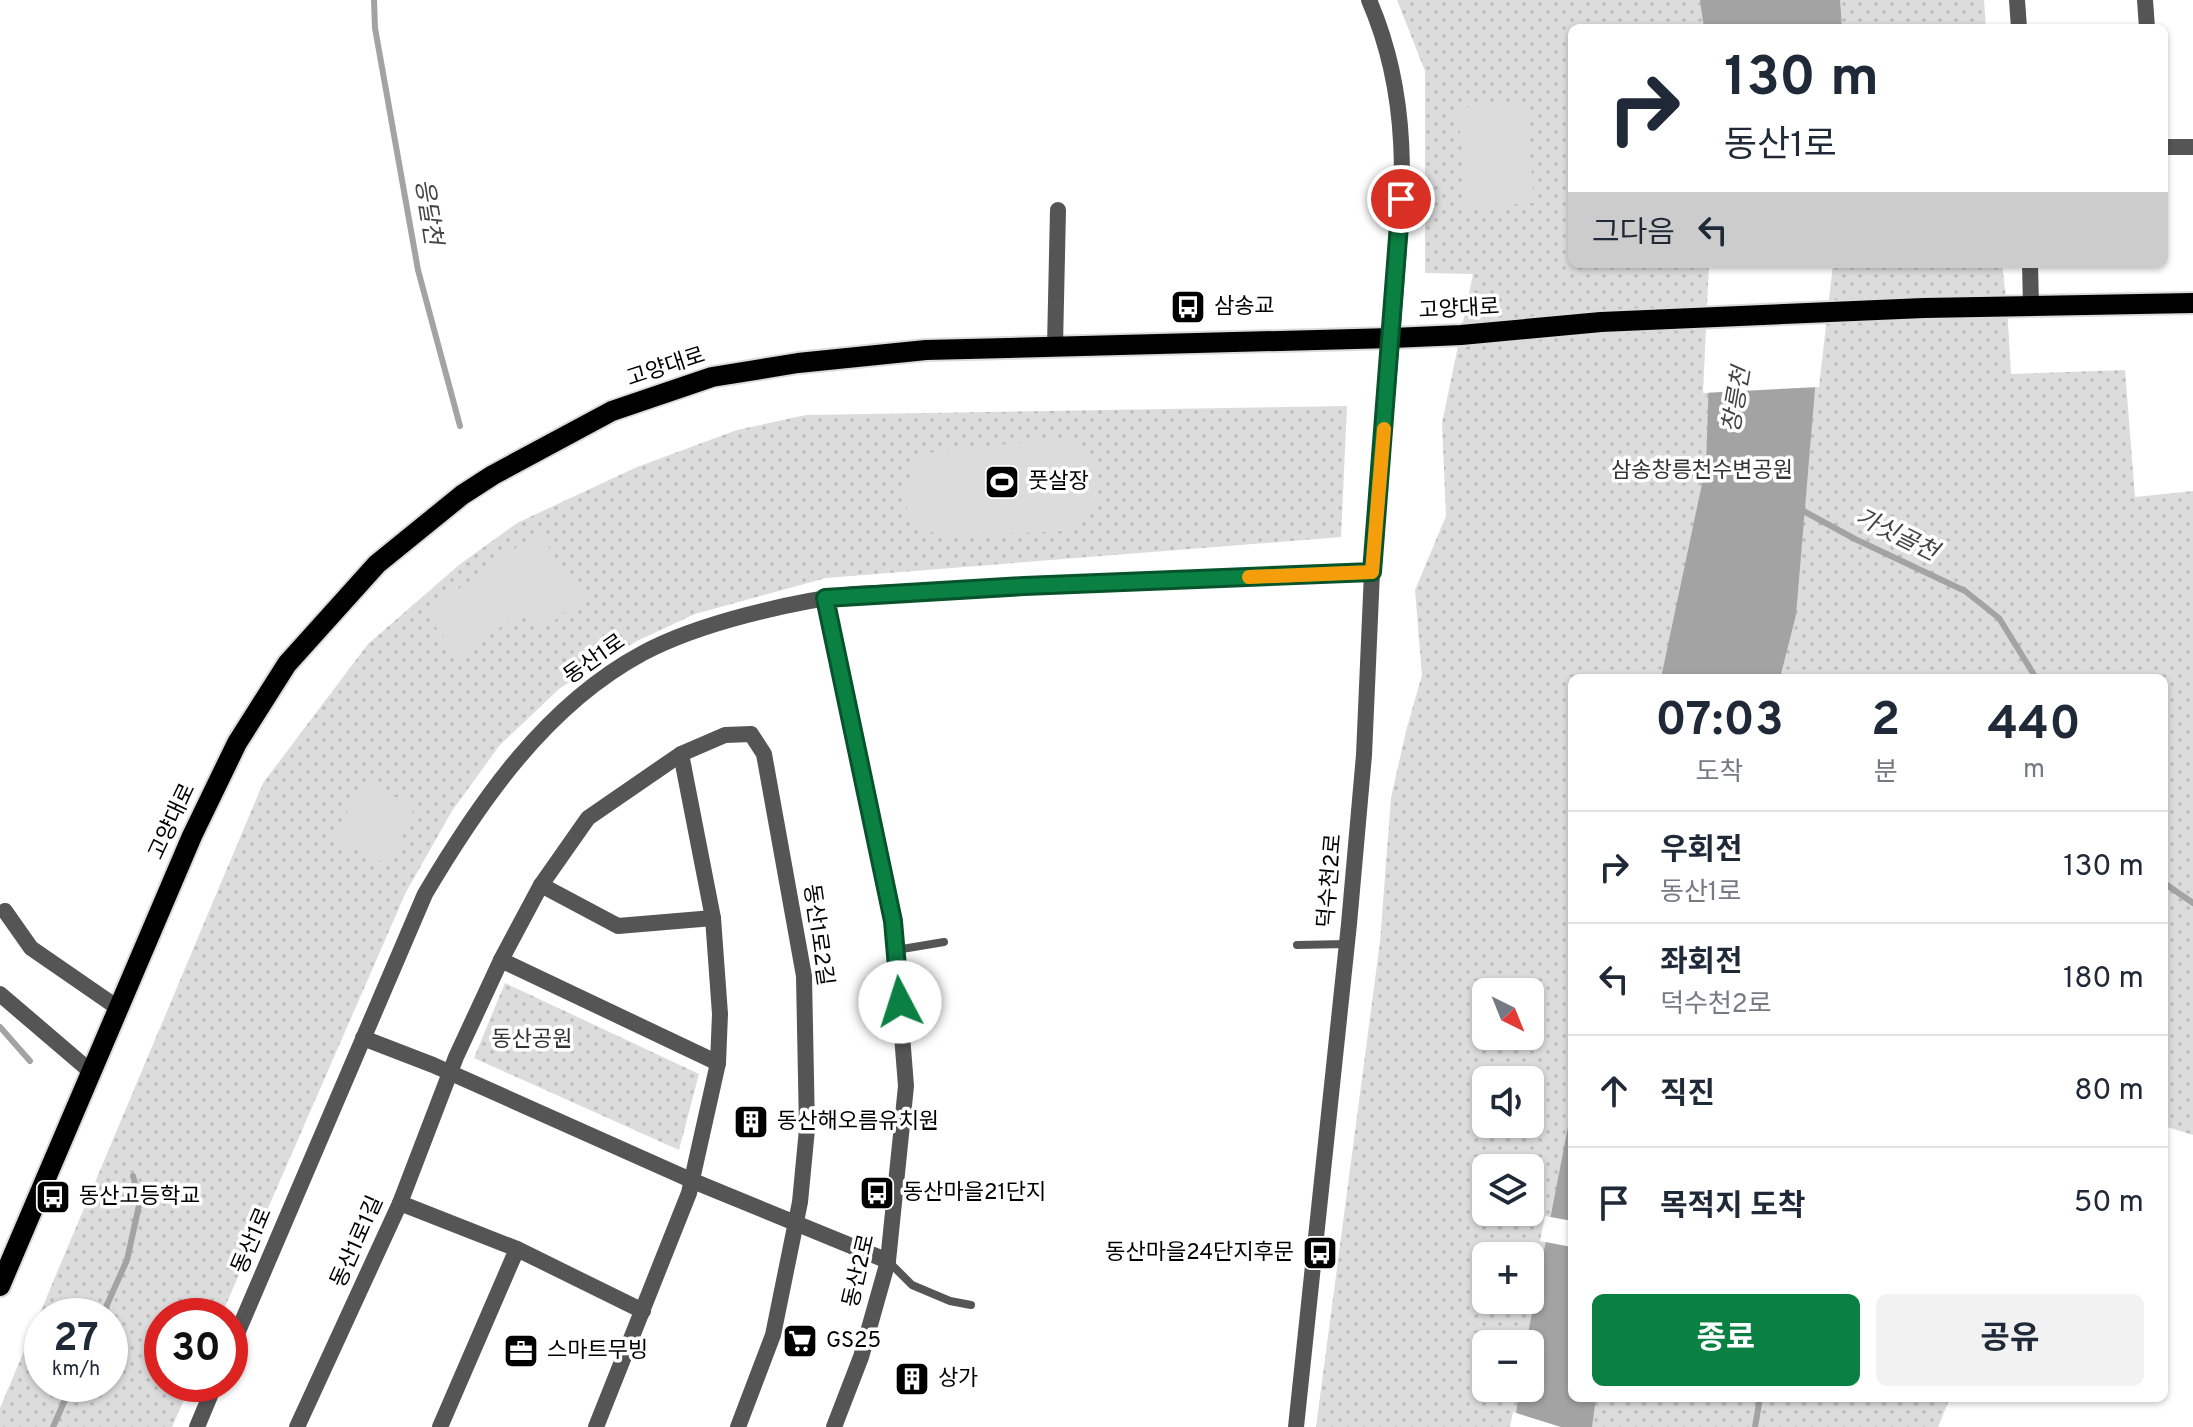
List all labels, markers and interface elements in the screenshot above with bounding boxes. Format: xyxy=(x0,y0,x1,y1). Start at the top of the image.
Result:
text: 130 m xyxy=(1724,45,1879,115)
icon: right xyxy=(1592,56,1696,160)
text: 동산1로 xyxy=(1724,124,1837,170)
pin xyxy=(1367,165,1435,233)
water label: 응달천 xyxy=(407,177,447,250)
icon: arrive xyxy=(1379,177,1423,221)
icon: left xyxy=(1691,208,1735,252)
text: 그다음 xyxy=(1592,216,1675,253)
bus stop icon: 삼송교 xyxy=(1169,288,1207,326)
place label: 삼송교 xyxy=(1214,294,1275,321)
street label: 고양대로 xyxy=(1418,294,1500,326)
street label: 고양대로 xyxy=(623,343,709,393)
water label: 창릉천 xyxy=(1717,362,1759,435)
park label: 삼송창릉천수변공원 xyxy=(1611,458,1793,485)
sports icon: 풋살장 xyxy=(983,463,1021,501)
place label: 풋살장 xyxy=(1028,469,1089,496)
water label: 가싯골천 xyxy=(1850,503,1945,570)
street label: 동산1로 xyxy=(559,629,631,691)
text: 07:03 xyxy=(1655,692,1784,752)
text: 2 xyxy=(1871,692,1900,752)
text: 440 xyxy=(1988,696,2081,756)
text: m xyxy=(2023,754,2045,787)
text: 도착 xyxy=(1696,757,1743,790)
text: 분 xyxy=(1874,757,1898,790)
street label: 고양대로 xyxy=(144,780,202,864)
street label: 덕수천2로 xyxy=(1313,833,1349,929)
text: 우회전 xyxy=(1660,833,1743,870)
icon: right xyxy=(1592,845,1636,889)
text: 130 m xyxy=(2063,849,2144,886)
text: 동산1로 xyxy=(1660,877,1741,910)
street label: 동산1로2길 xyxy=(796,882,838,988)
text: 좌회전 xyxy=(1660,945,1743,982)
icon: left xyxy=(1592,957,1636,1001)
position arrow xyxy=(858,960,942,1044)
text: 180 m xyxy=(2063,961,2144,998)
north arrow xyxy=(1472,978,1544,1050)
map controls xyxy=(1472,978,1544,1402)
text: 덕수천2로 xyxy=(1660,989,1772,1022)
park label: 동산공원 xyxy=(492,1027,572,1054)
button: sound xyxy=(1472,1066,1544,1138)
icon: ahead xyxy=(1592,1069,1636,1113)
text: 80 m xyxy=(2074,1073,2144,1110)
text: 직진 xyxy=(1660,1077,1715,1114)
building icon: 동산해오름유치원 xyxy=(732,1103,770,1141)
place label: 동산해오름유치원 xyxy=(777,1109,939,1136)
button: layers xyxy=(1472,1154,1544,1226)
bus stop icon: 동산마을21단지 xyxy=(858,1174,896,1212)
bus stop icon: 동산고등학교 xyxy=(34,1178,72,1216)
place label: 동산마을21단지 xyxy=(903,1180,1046,1207)
icon: arrive xyxy=(1592,1181,1636,1225)
place label: 동산고등학교 xyxy=(79,1184,200,1211)
text: 50 m xyxy=(2074,1185,2144,1222)
text: 목적지 도착 xyxy=(1660,1189,1806,1226)
street label: 동산1로1길 xyxy=(326,1192,390,1292)
street label: 동산1로 xyxy=(227,1204,279,1278)
street label: 동산2로 xyxy=(839,1232,881,1310)
bus stop icon: 동산마을24단지후문 xyxy=(1301,1234,1339,1272)
place label: 동산마을24단지후문 xyxy=(1105,1240,1294,1267)
button: + xyxy=(1472,1242,1544,1314)
button: 종료 xyxy=(1592,1294,1860,1386)
button: 공유 xyxy=(1876,1294,2144,1386)
speed limit sign: 30 xyxy=(144,1298,248,1402)
text: 27 xyxy=(53,1315,99,1365)
supermarket icon: GS25 xyxy=(781,1322,819,1360)
place label: GS25 xyxy=(826,1328,881,1355)
button: − xyxy=(1472,1330,1544,1402)
office icon: 스마트무빙 xyxy=(502,1332,540,1370)
place label: 스마트무빙 xyxy=(547,1338,648,1365)
text: km/h xyxy=(52,1357,100,1383)
building icon: 상가 xyxy=(893,1360,931,1398)
place label: 상가 xyxy=(938,1366,978,1393)

